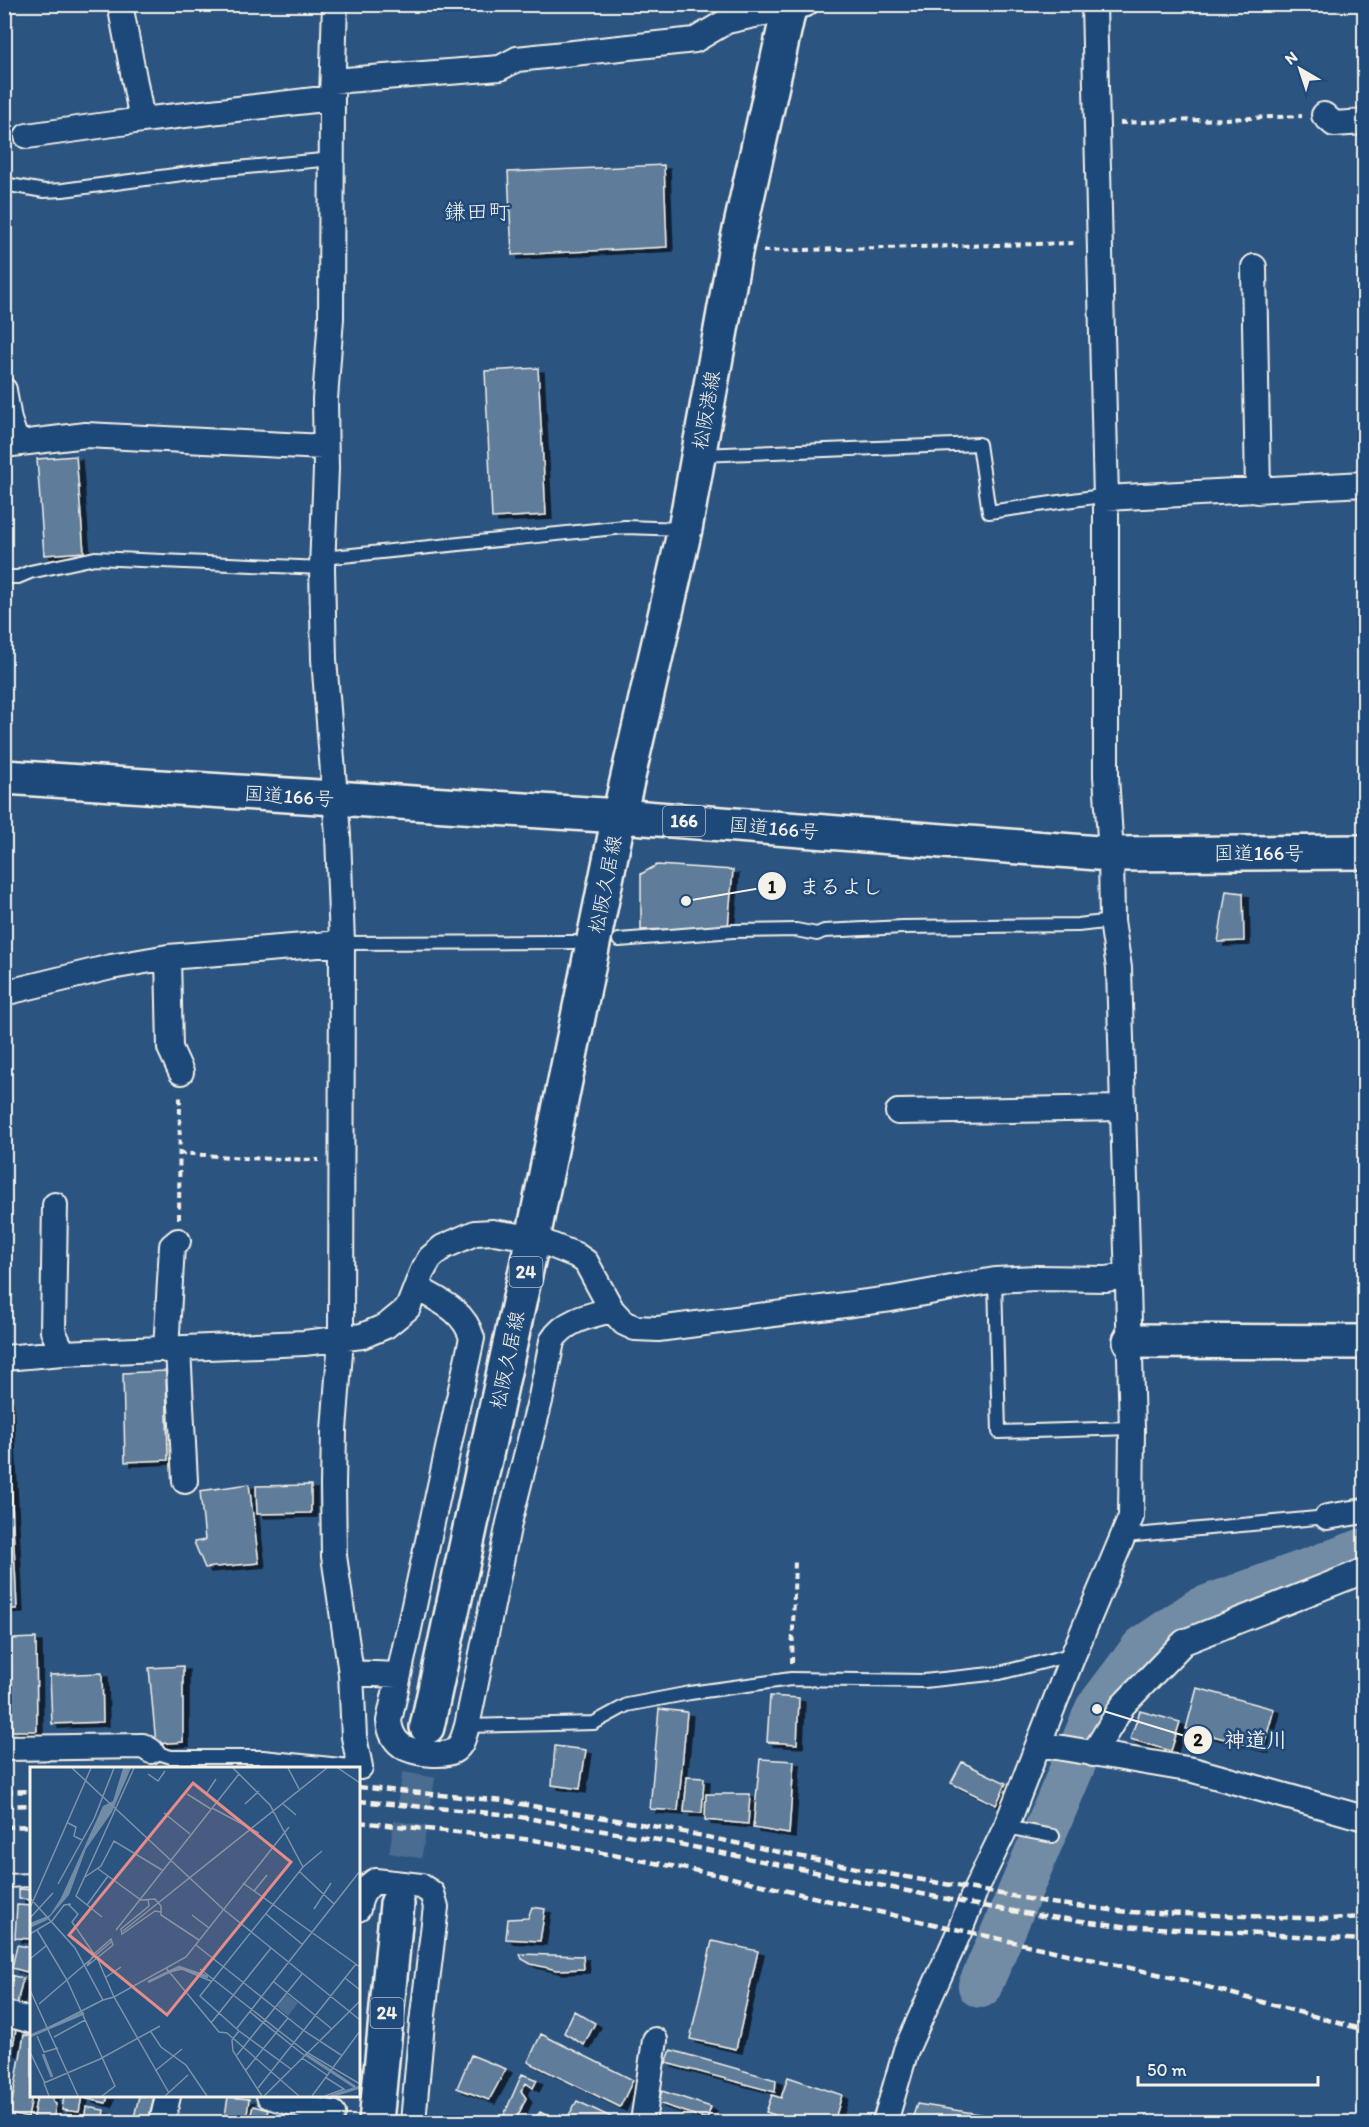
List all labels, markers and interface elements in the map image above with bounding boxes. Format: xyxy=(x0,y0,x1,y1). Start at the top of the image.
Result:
north arrow xyxy=(1270,39,1330,99)
text: N xyxy=(1281,47,1301,69)
district label: 鎌田町 xyxy=(444,198,510,225)
street label: 松阪港線 xyxy=(687,369,725,451)
street label: 国道166号 xyxy=(243,781,335,811)
road number: 166 xyxy=(663,806,705,836)
street label: 国道166号 xyxy=(728,812,820,844)
street label: 松阪久居線 xyxy=(584,833,626,935)
street label: 国道166号 xyxy=(1214,841,1304,865)
callout: まるよし xyxy=(757,867,895,906)
text: まるよし xyxy=(799,874,883,899)
text: 1 xyxy=(768,876,777,898)
road number: 24 xyxy=(510,1257,542,1287)
street label: 松阪久居線 xyxy=(485,1309,529,1411)
callout: 神道川 xyxy=(1183,1720,1300,1759)
text: 神道川 xyxy=(1225,1727,1288,1752)
text: 2 xyxy=(1193,1729,1203,1751)
inset map xyxy=(30,1767,360,2097)
road number: 24 xyxy=(370,1998,404,2028)
scale bar xyxy=(1138,2049,1318,2087)
text: 50 m xyxy=(1147,2059,1187,2081)

